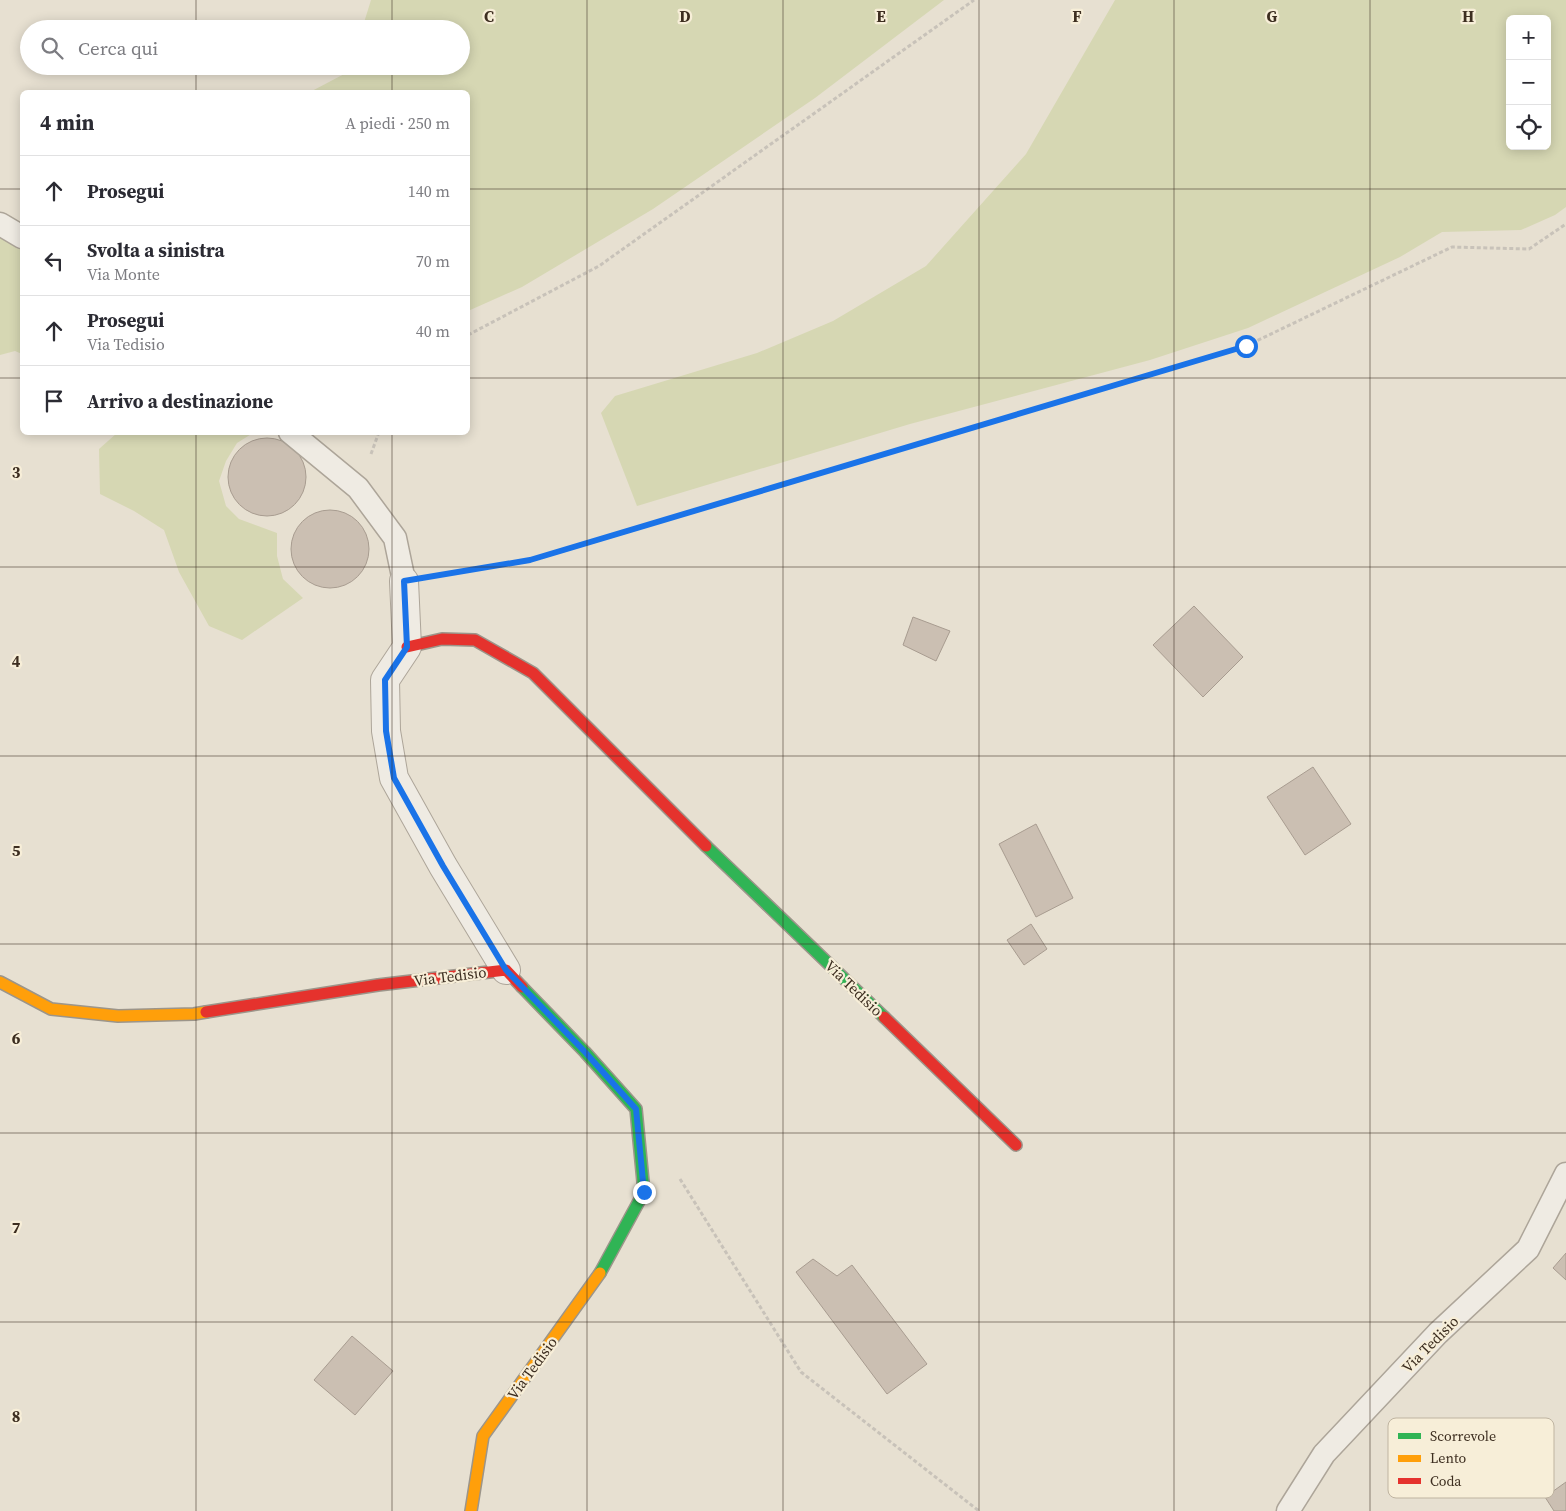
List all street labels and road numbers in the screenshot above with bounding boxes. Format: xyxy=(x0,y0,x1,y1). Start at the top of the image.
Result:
street label: Via Tedisio xyxy=(821,955,887,1021)
street label: Via Tedisio xyxy=(413,961,487,991)
street label: Via Tedisio xyxy=(1397,1311,1463,1377)
street label: Via Tedisio xyxy=(502,1332,562,1404)

